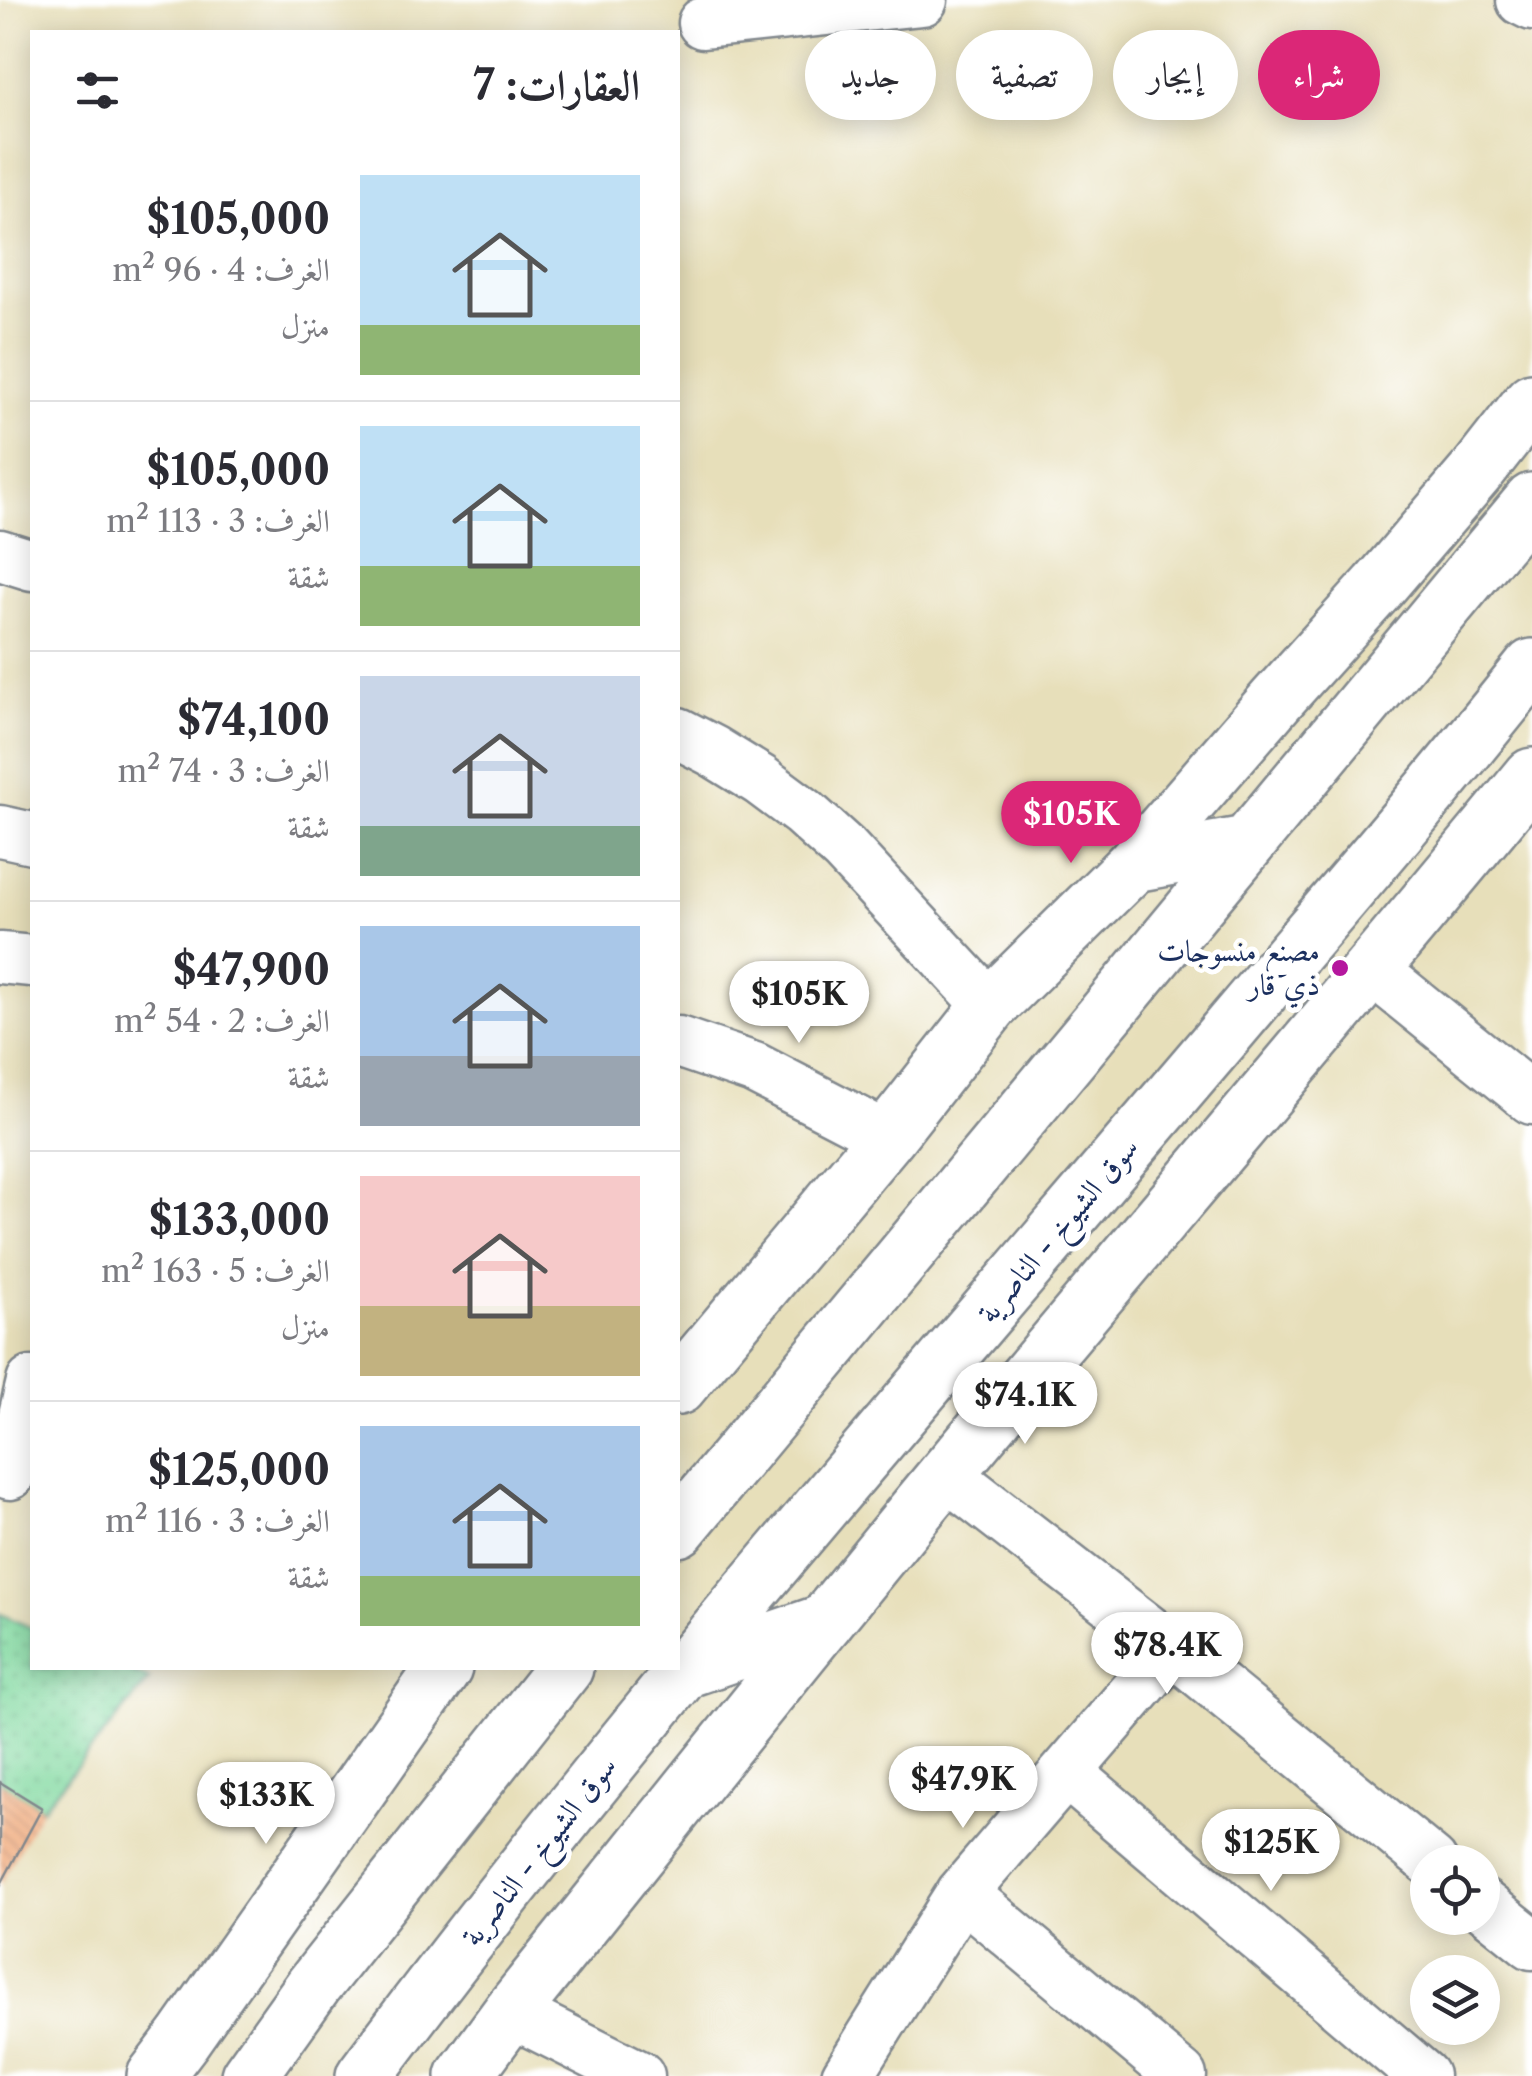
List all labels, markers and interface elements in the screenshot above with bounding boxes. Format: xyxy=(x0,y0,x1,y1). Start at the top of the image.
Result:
chip: جديد xyxy=(805,30,936,120)
chip: تصفية xyxy=(956,30,1093,120)
chip: إيجار xyxy=(1113,30,1238,120)
chip: شراء xyxy=(1258,30,1380,120)
text: العقارات: 7 xyxy=(473,59,640,111)
icon: filters xyxy=(70,63,125,118)
text: $105,000 xyxy=(147,193,330,245)
icon: home xyxy=(440,215,560,335)
text: الغرف: 4 · 96 m² xyxy=(112,250,330,289)
text: منزل xyxy=(281,306,330,345)
text: $105,000 xyxy=(147,444,330,496)
icon: home xyxy=(440,466,560,586)
text: الغرف: 3 · 113 m² xyxy=(106,501,330,540)
text: شقة xyxy=(288,557,330,596)
text: $74,100 xyxy=(178,694,330,746)
icon: home xyxy=(440,716,560,836)
text: الغرف: 3 · 74 m² xyxy=(117,751,330,790)
pin: $105K xyxy=(1001,781,1141,866)
text: $105K xyxy=(1023,794,1119,833)
text: شقة xyxy=(288,807,330,846)
place label: مصنع منسوجات ذي قار xyxy=(1157,932,1320,1009)
text: $47,900 xyxy=(173,944,330,996)
marker: مصنع منسوجات ذي قار xyxy=(1329,957,1351,979)
pin: $105K xyxy=(729,961,869,1046)
icon: home xyxy=(440,966,560,1086)
text: $105K xyxy=(751,974,847,1013)
text: الغرف: 2 · 54 m² xyxy=(114,1001,330,1040)
text: شقة xyxy=(288,1057,330,1096)
street label: سوق الشيوخ - الناصرية xyxy=(969,1129,1152,1335)
text: $133,000 xyxy=(149,1194,330,1246)
icon: home xyxy=(440,1216,560,1336)
text: الغرف: 5 · 163 m² xyxy=(101,1251,330,1290)
text: منزل xyxy=(281,1307,330,1346)
pin: $74.1K xyxy=(944,1362,1106,1447)
text: $74.1K xyxy=(974,1375,1076,1414)
text: $125,000 xyxy=(148,1444,330,1496)
icon: home xyxy=(440,1466,560,1586)
text: الغرف: 3 · 116 m² xyxy=(105,1501,330,1540)
text: شقة xyxy=(288,1557,330,1596)
pin: $78.4K xyxy=(1086,1612,1248,1697)
text: $78.4K xyxy=(1113,1625,1221,1664)
pin: $47.9K xyxy=(882,1746,1044,1831)
street label: سوق الشيوخ - الناصرية xyxy=(453,1748,631,1958)
text: $47.9K xyxy=(911,1759,1015,1798)
pin: $133K xyxy=(196,1762,336,1847)
text: $133K xyxy=(219,1775,313,1814)
pin: $125K xyxy=(1201,1809,1341,1894)
text: $125K xyxy=(1224,1822,1318,1861)
map controls xyxy=(1410,1845,1500,2045)
button: locate xyxy=(1410,1845,1500,1935)
button: layers xyxy=(1410,1955,1500,2045)

